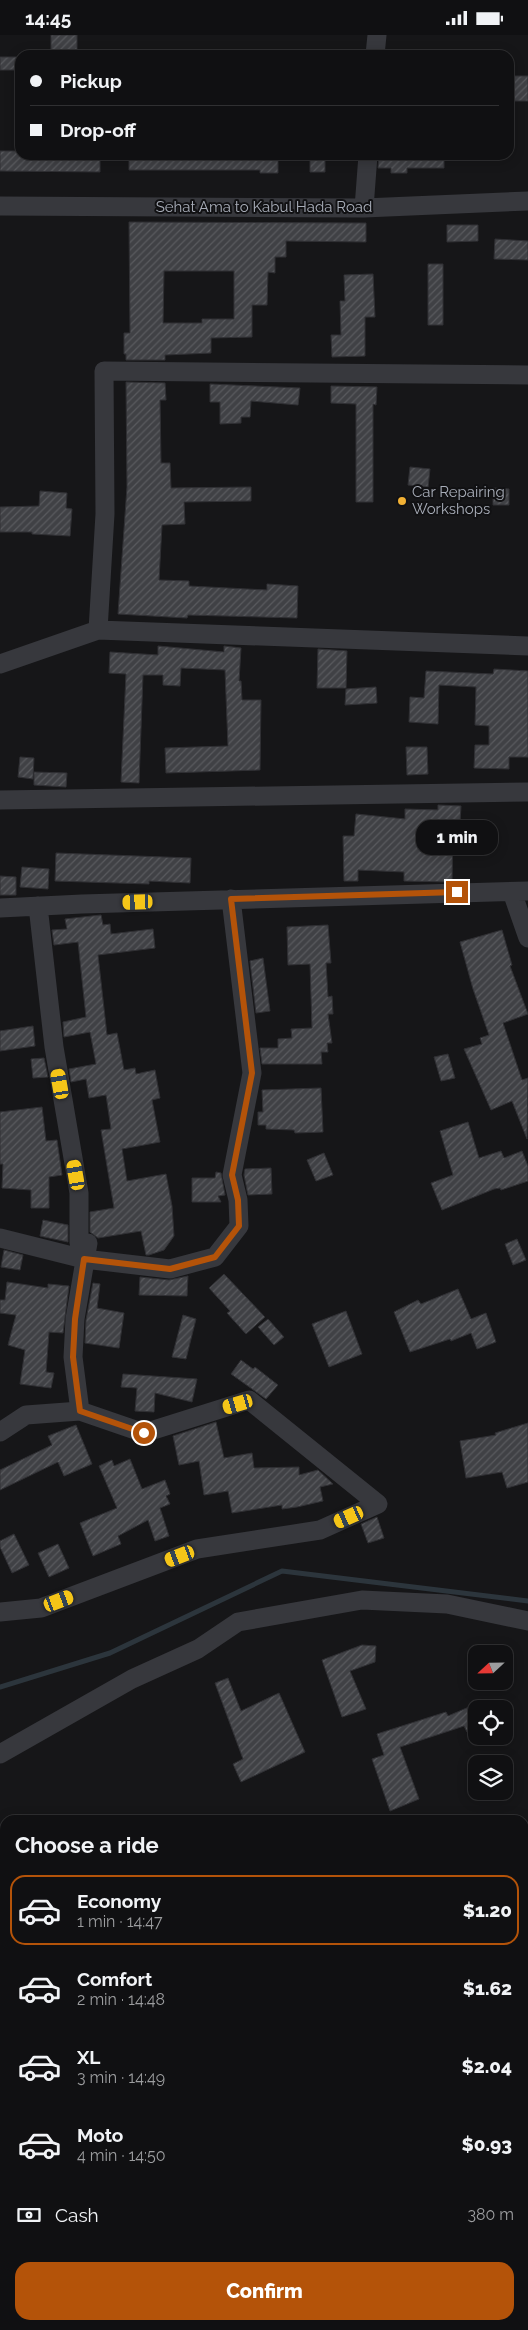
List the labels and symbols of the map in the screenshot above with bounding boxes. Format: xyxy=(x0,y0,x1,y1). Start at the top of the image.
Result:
street label: Sehat Ama to Kabul Hada Road xyxy=(156,198,372,216)
place label: Car Repairing Workshops xyxy=(412,483,505,518)
marker: Car Repairing Workshops xyxy=(396,495,408,507)
callout: 1 min xyxy=(416,819,498,855)
route end xyxy=(446,881,468,903)
car xyxy=(122,894,153,910)
car xyxy=(50,1068,69,1100)
car xyxy=(66,1159,85,1191)
car xyxy=(221,1393,254,1415)
route start xyxy=(133,1422,155,1444)
car xyxy=(332,1504,365,1530)
car xyxy=(163,1544,196,1568)
car xyxy=(42,1589,75,1613)
north arrow xyxy=(468,1645,512,1690)

